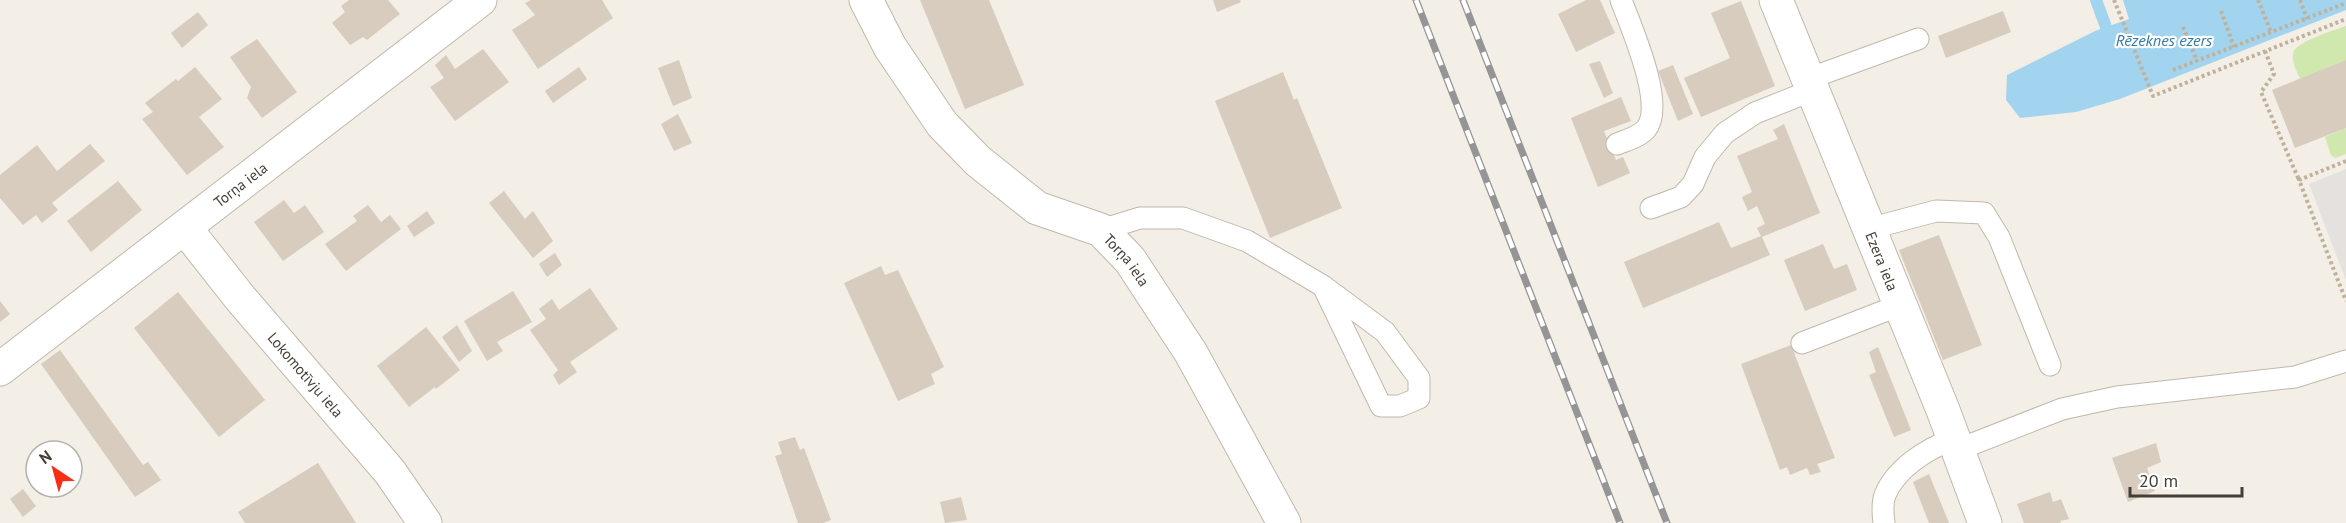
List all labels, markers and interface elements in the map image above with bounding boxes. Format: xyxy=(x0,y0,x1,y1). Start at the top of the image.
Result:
water label: Rēzeknes ezers xyxy=(2116,30,2213,50)
street label: Torņa iela xyxy=(210,158,271,211)
street label: Torņa iela xyxy=(1100,229,1154,290)
street label: Ezera iela xyxy=(1862,229,1903,294)
street label: Lokomotīvju iela xyxy=(264,328,348,421)
north arrow xyxy=(24,439,84,499)
text: N xyxy=(35,446,55,468)
scale bar xyxy=(2130,460,2242,498)
text: 20 m xyxy=(2139,469,2178,492)

